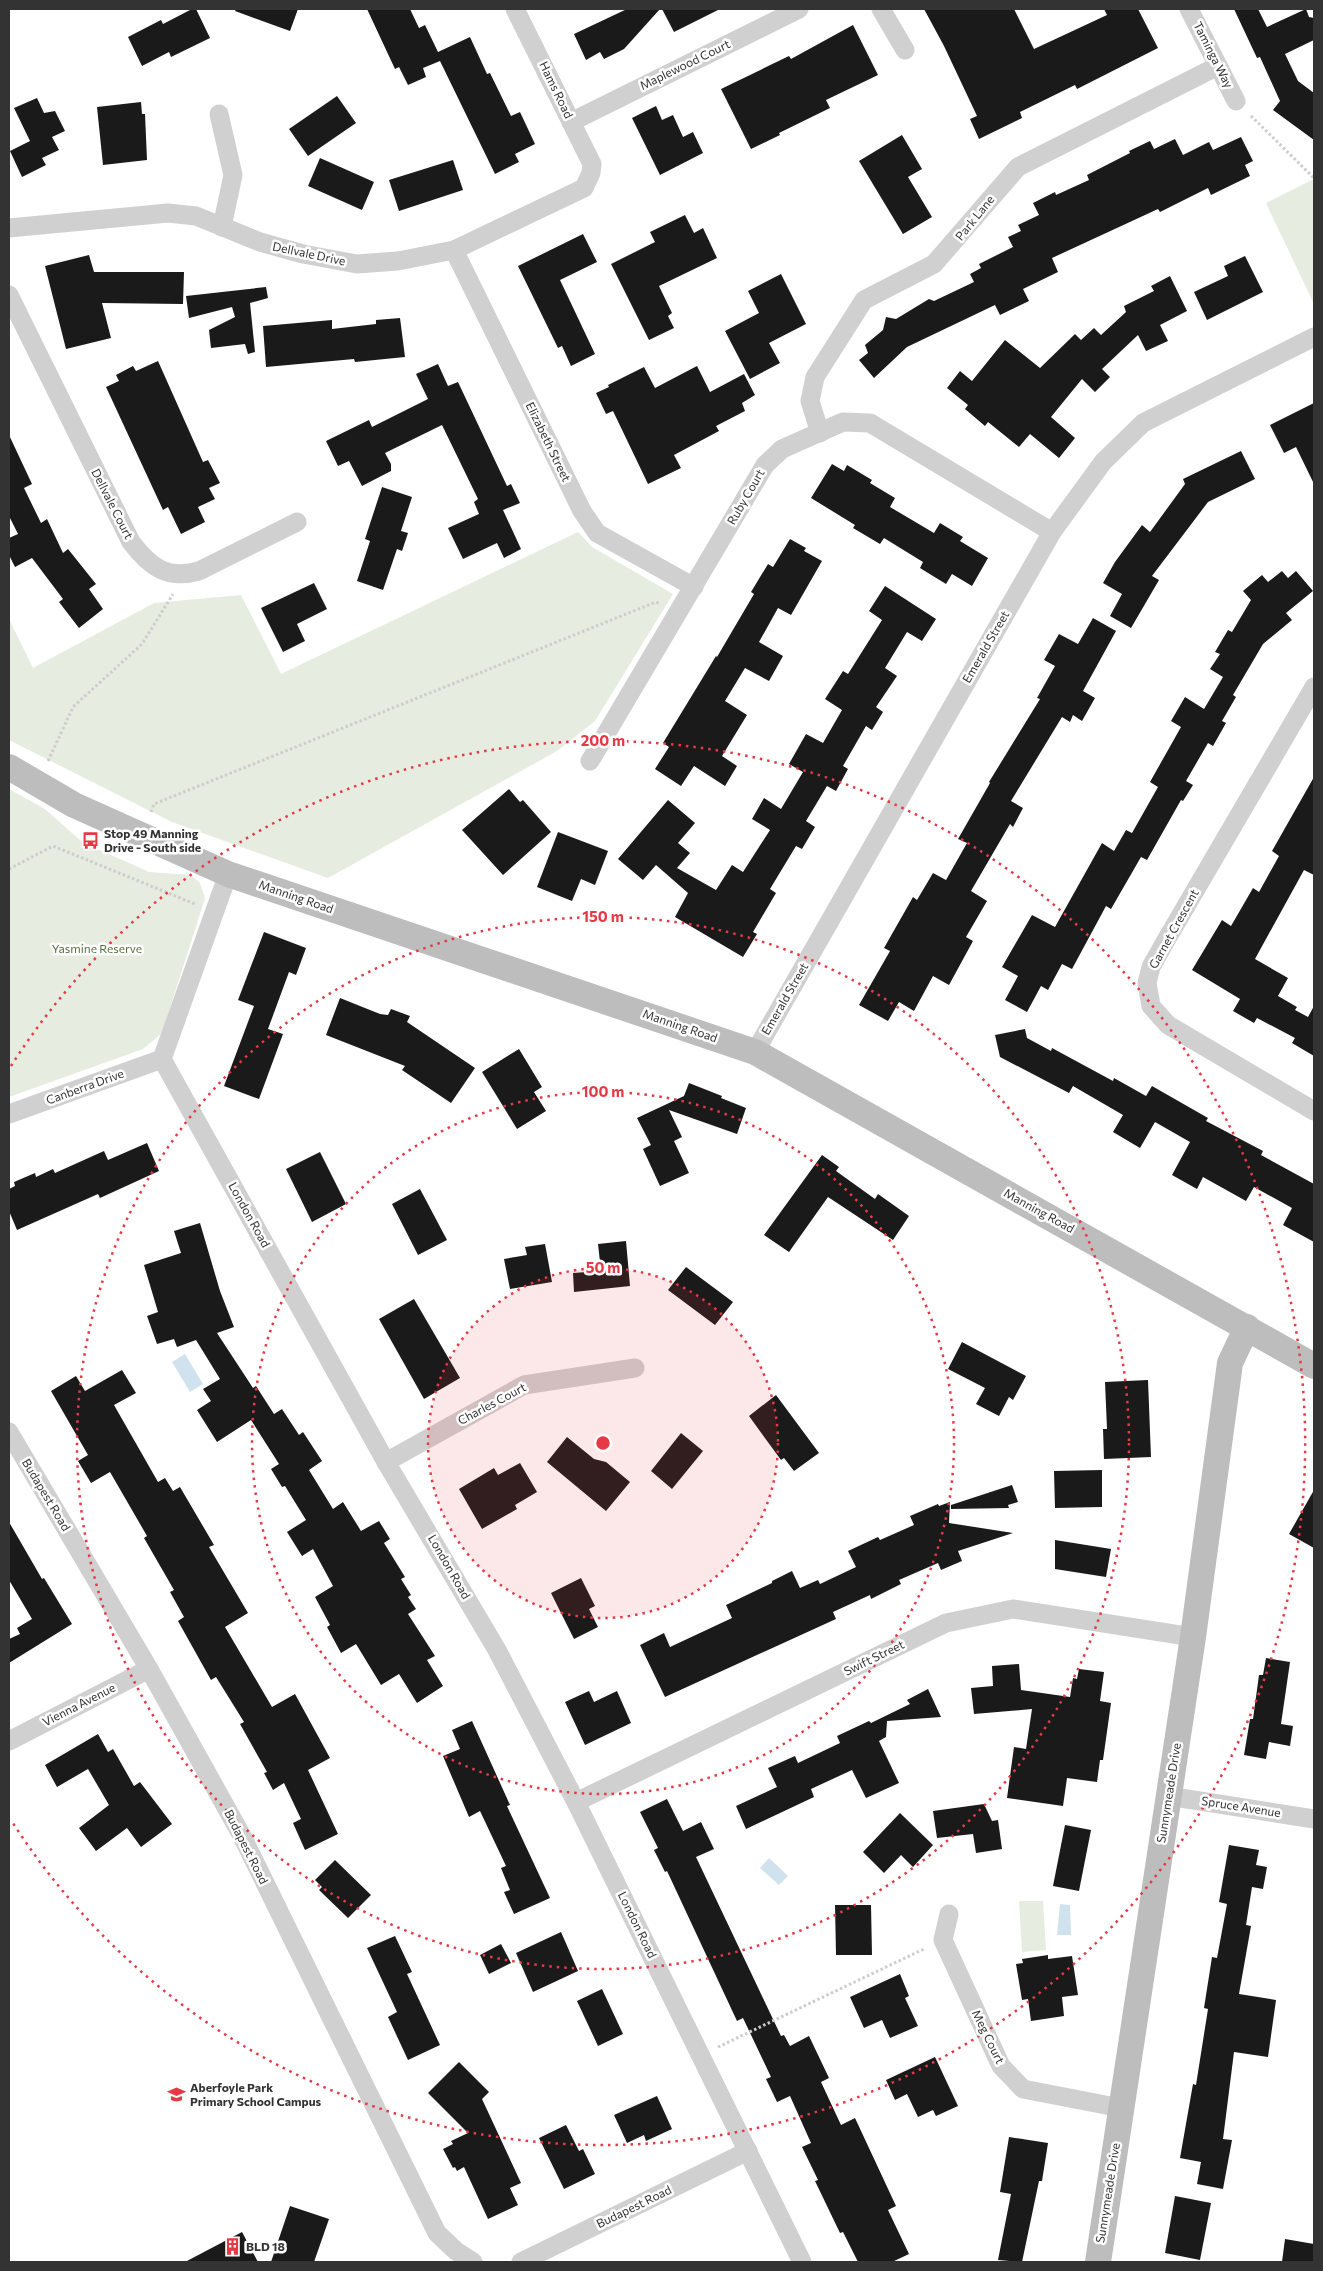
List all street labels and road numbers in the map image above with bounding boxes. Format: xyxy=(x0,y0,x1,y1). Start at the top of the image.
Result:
street label: Taminga Way xyxy=(1191,19,1237,90)
street label: Maplewood Court xyxy=(637,36,732,92)
street label: Hams Road xyxy=(537,59,577,120)
street label: Park Lane xyxy=(952,192,997,243)
street label: Dellvale Drive xyxy=(271,238,347,268)
street label: Elizabeth Street xyxy=(524,399,574,484)
street label: Dellvale Court xyxy=(89,466,137,541)
street label: Ruby Court xyxy=(724,466,767,527)
street label: Emerald Street xyxy=(959,608,1011,685)
street label: Manning Road xyxy=(257,877,336,915)
street label: Garnet Crescent xyxy=(1145,886,1201,971)
street label: Emerald Street xyxy=(758,960,810,1037)
street label: Manning Road xyxy=(641,1006,720,1044)
street label: Canberra Drive xyxy=(44,1065,126,1107)
street label: London Road xyxy=(226,1180,274,1250)
street label: Manning Road xyxy=(1002,1185,1077,1235)
street label: Charles Court xyxy=(455,1379,528,1427)
street label: Budapest Road xyxy=(20,1456,74,1533)
street label: London Road xyxy=(426,1532,474,1601)
street label: Swift Street xyxy=(841,1636,906,1678)
street label: Vienna Avenue xyxy=(40,1680,117,1729)
street label: Sunnymeade Drive xyxy=(1153,1742,1183,1844)
street label: Spruce Avenue xyxy=(1200,1793,1282,1819)
street label: Budapest Road xyxy=(222,1807,272,1886)
street label: London Road xyxy=(616,1889,660,1960)
street label: Meg Court xyxy=(970,2007,1008,2066)
street label: Sunnymeade Drive xyxy=(1092,2142,1122,2244)
street label: Budapest Road xyxy=(594,2182,673,2230)

